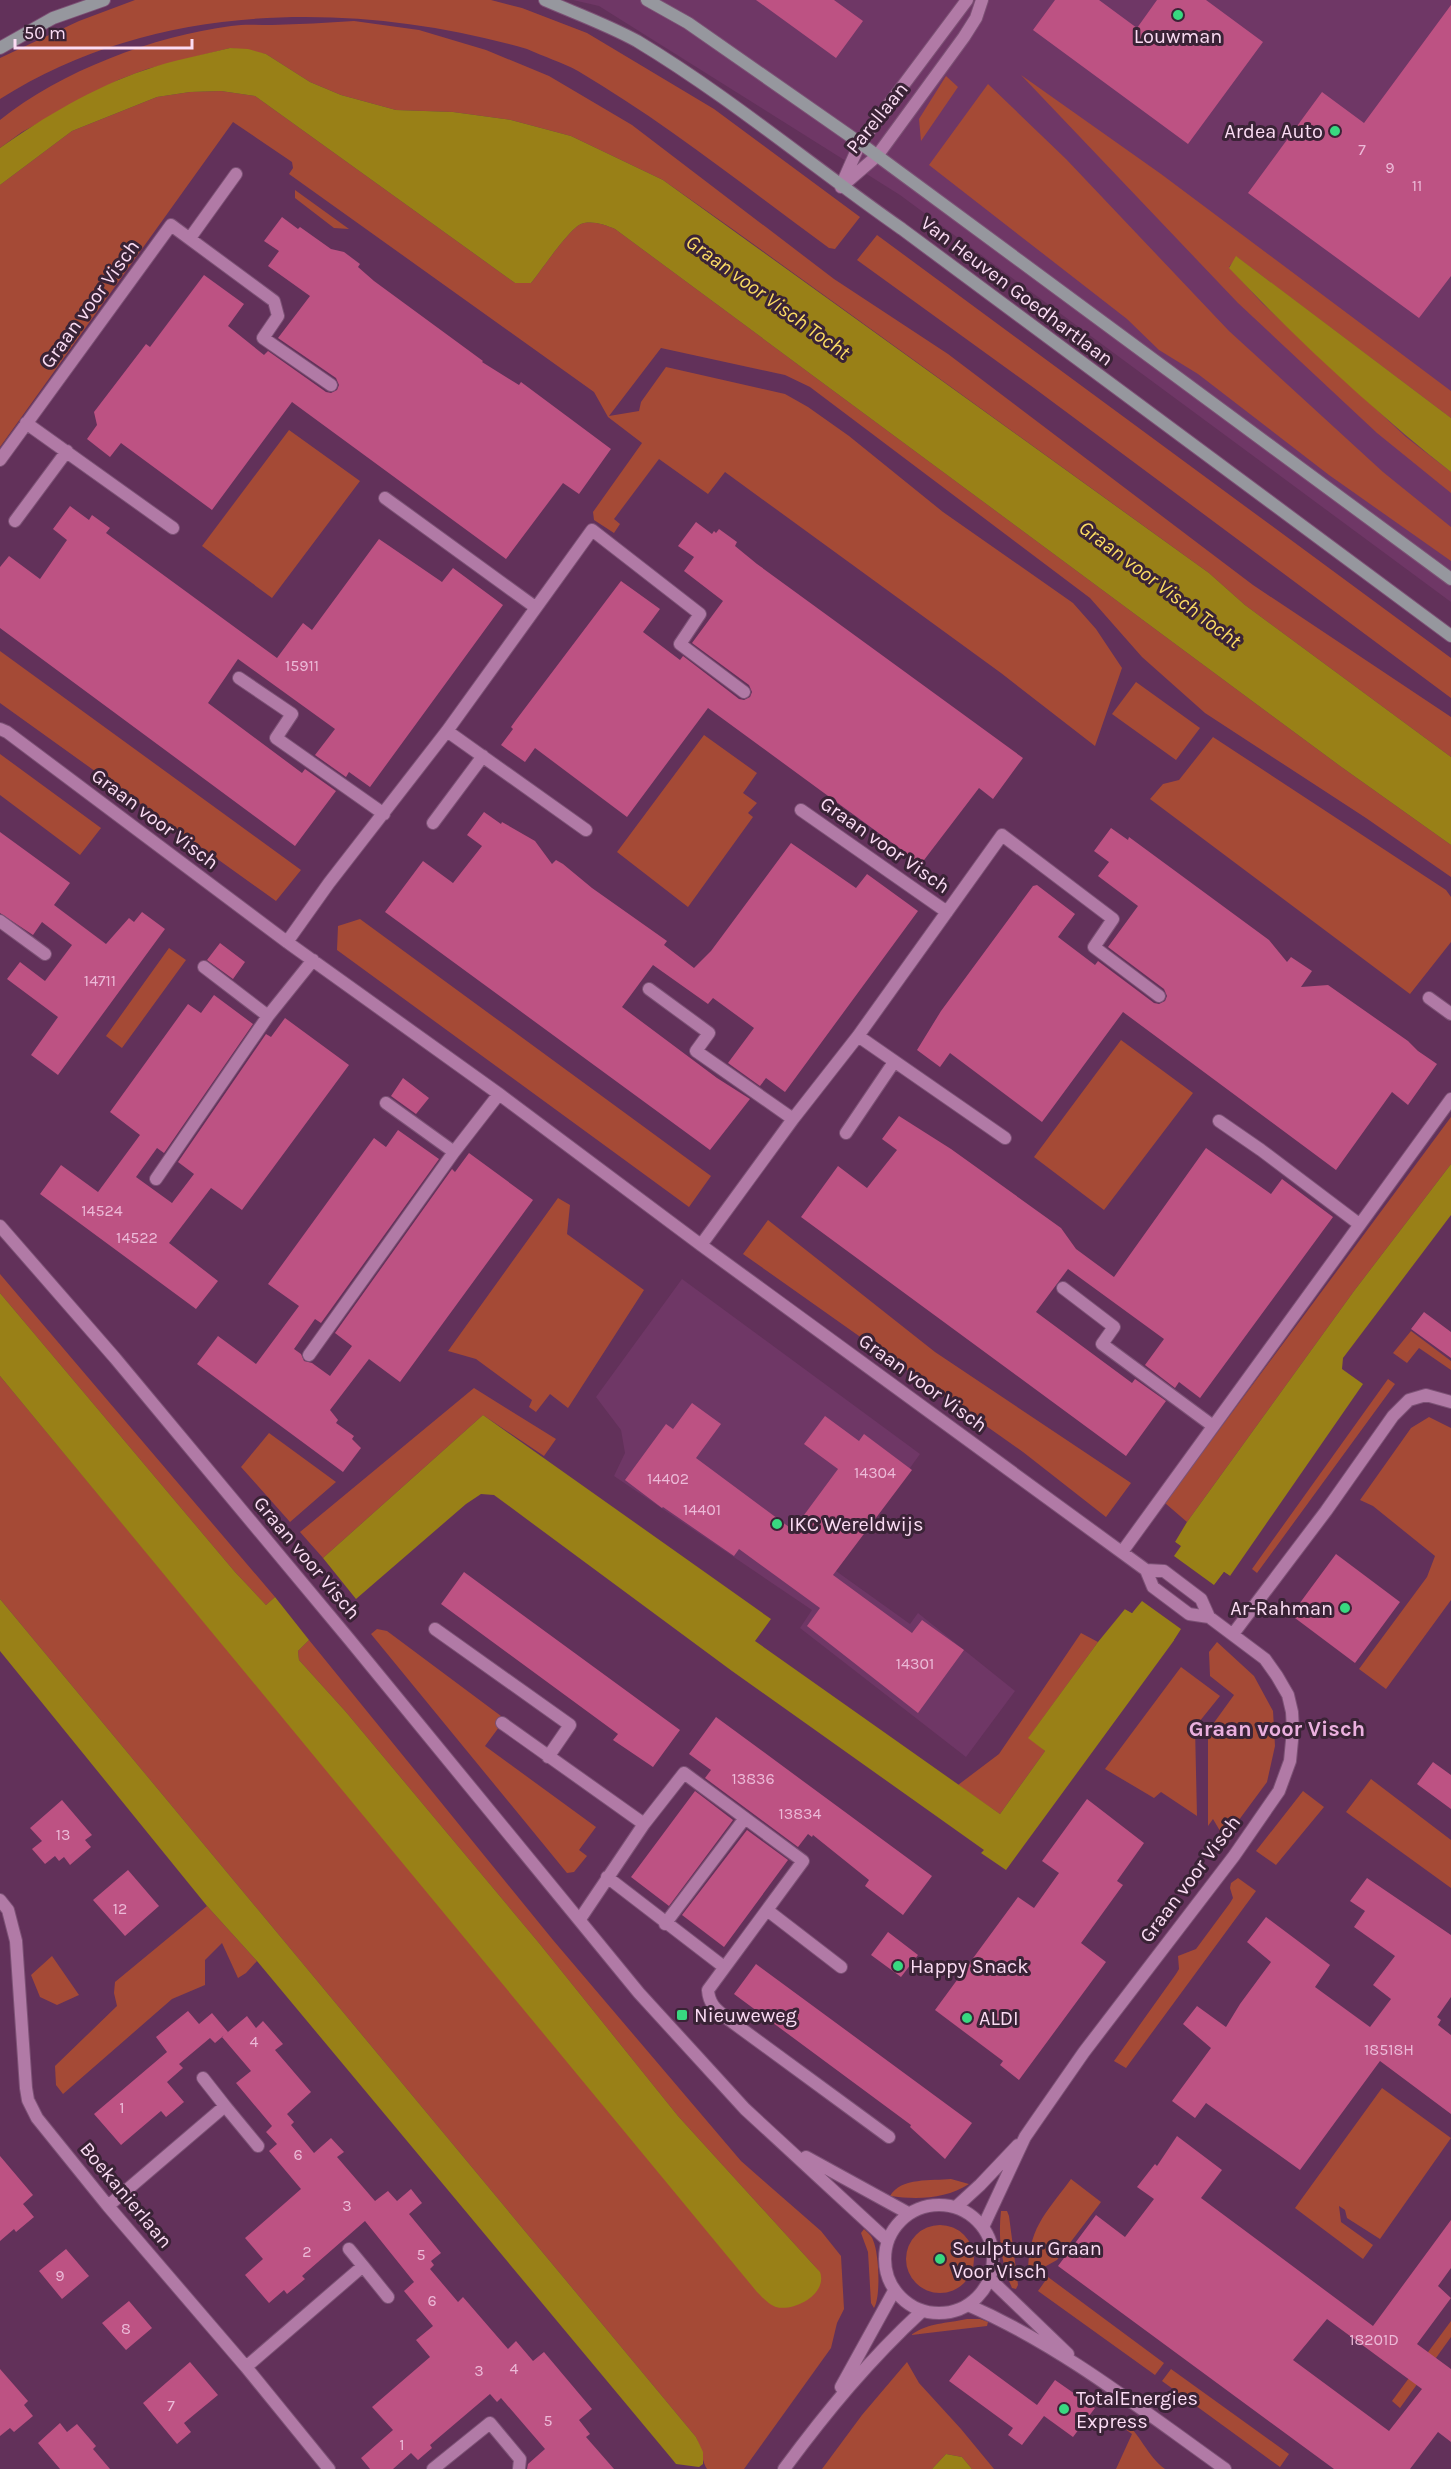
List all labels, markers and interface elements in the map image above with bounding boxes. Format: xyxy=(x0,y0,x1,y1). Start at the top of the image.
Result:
marker: Louwman xyxy=(1171,8,1185,22)
scale bar xyxy=(15,12,192,50)
text: 50 m xyxy=(24,22,66,44)
place label: Louwman xyxy=(1134,25,1222,48)
street label: Parellaan xyxy=(841,78,913,158)
place label: Ardea Auto xyxy=(1224,120,1323,143)
marker: Ardea Auto xyxy=(1328,124,1342,138)
house number: 7 xyxy=(1358,140,1366,159)
house number: 9 xyxy=(1385,158,1395,177)
house number: 11 xyxy=(1412,176,1422,195)
street label: Van Heuven Goedhartlaan xyxy=(916,211,1118,371)
water label: Graan voor Visch Tocht xyxy=(681,229,855,365)
street label: Graan voor Visch xyxy=(36,235,144,373)
water label: Graan voor Visch Tocht xyxy=(1074,515,1246,653)
house number: 15911 xyxy=(285,656,319,675)
street label: Graan voor Visch xyxy=(87,764,223,874)
street label: Graan voor Visch xyxy=(816,792,954,898)
house number: 14711 xyxy=(84,971,116,990)
house number: 14524 xyxy=(81,1201,123,1220)
house number: 14522 xyxy=(116,1228,158,1247)
street label: Graan voor Visch xyxy=(854,1329,992,1437)
house number: 14304 xyxy=(854,1463,896,1482)
house number: 14402 xyxy=(647,1469,689,1488)
street label: Graan voor Visch xyxy=(249,1492,365,1624)
house number: 14401 xyxy=(683,1500,721,1519)
place label: IKC Wereldwijs xyxy=(789,1513,923,1536)
marker: IKC Wereldwijs xyxy=(770,1517,784,1531)
place label: Ar-Rahman xyxy=(1230,1597,1333,1620)
marker: Ar-Rahman xyxy=(1338,1601,1352,1615)
house number: 14301 xyxy=(896,1654,934,1673)
district label: Graan voor Visch xyxy=(1189,1716,1365,1742)
house number: 13836 xyxy=(731,1769,775,1788)
house number: 13834 xyxy=(779,1804,822,1823)
street label: Graan voor Visch xyxy=(1135,1811,1245,1947)
house number: 13 xyxy=(56,1825,70,1844)
house number: 12 xyxy=(113,1899,127,1918)
place label: Happy Snack xyxy=(910,1955,1029,1978)
marker: Happy Snack xyxy=(891,1959,905,1973)
place label: Nieuweweg xyxy=(694,2004,797,2027)
place label: ALDI xyxy=(979,2007,1019,2030)
marker: Nieuweweg xyxy=(675,2008,689,2022)
marker: ALDI xyxy=(960,2011,974,2025)
house number: 4 xyxy=(250,2032,259,2051)
house number: 18518H xyxy=(1364,2040,1414,2059)
house number: 1 xyxy=(119,2098,125,2117)
street label: Boekanierlaan xyxy=(75,2137,177,2253)
house number: 6 xyxy=(293,2145,303,2164)
house number: 3 xyxy=(342,2196,352,2215)
place label: Sculptuur Graan Voor Visch xyxy=(952,2237,1102,2283)
house number: 2 xyxy=(302,2242,312,2261)
house number: 5 xyxy=(416,2245,426,2264)
marker: Sculptuur Graan Voor Visch xyxy=(933,2252,947,2266)
house number: 9 xyxy=(55,2266,65,2285)
house number: 6 xyxy=(427,2291,437,2310)
house number: 8 xyxy=(121,2319,131,2338)
house number: 18201D xyxy=(1349,2330,1399,2349)
house number: 4 xyxy=(510,2359,519,2378)
house number: 3 xyxy=(474,2361,484,2380)
place label: TotalEnergies Express xyxy=(1076,2387,1198,2433)
house number: 7 xyxy=(167,2396,175,2415)
marker: TotalEnergies Express xyxy=(1057,2402,1071,2416)
house number: 5 xyxy=(543,2411,553,2430)
house number: 1 xyxy=(399,2435,405,2454)

